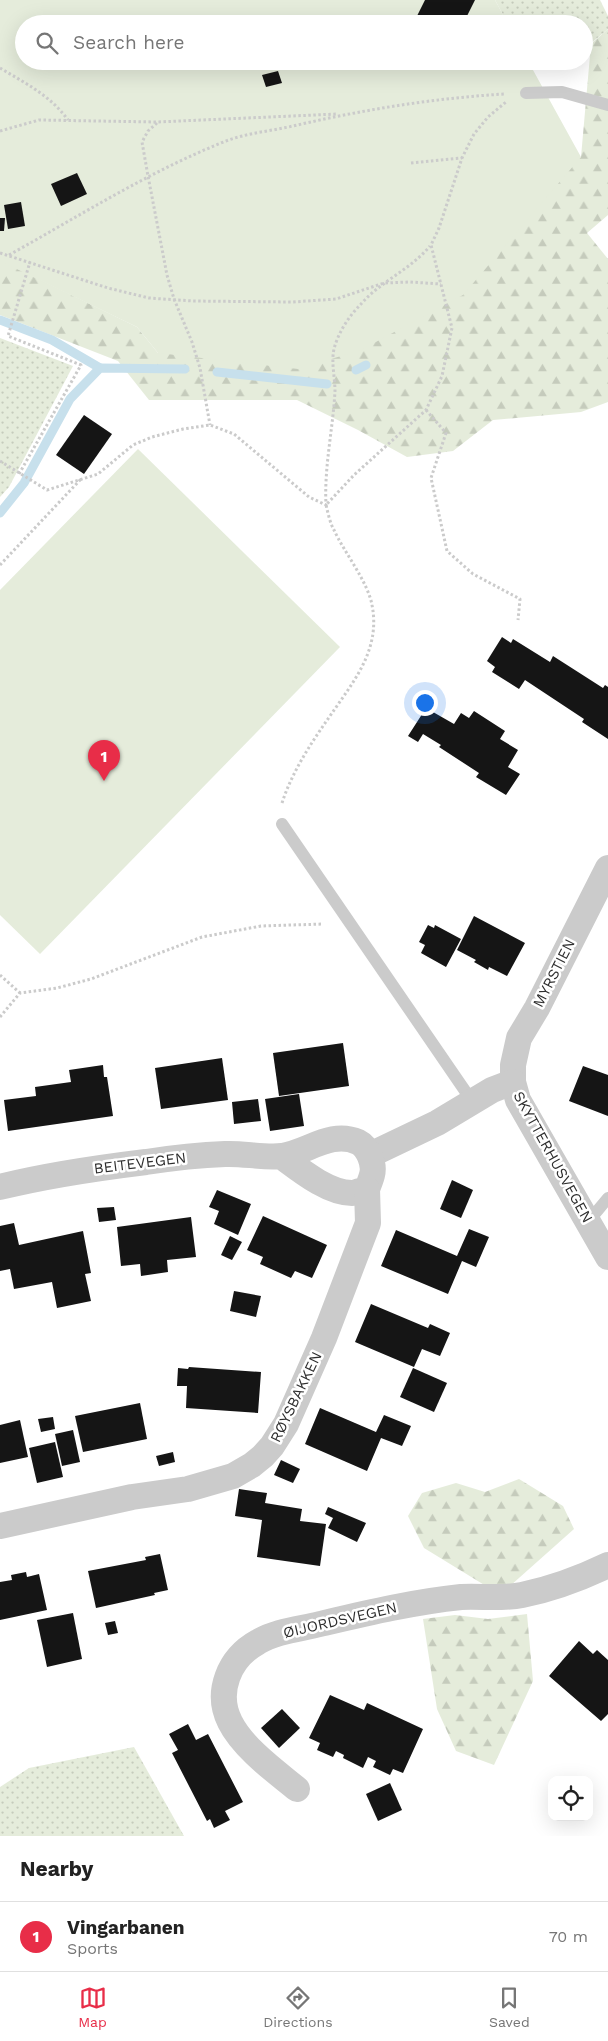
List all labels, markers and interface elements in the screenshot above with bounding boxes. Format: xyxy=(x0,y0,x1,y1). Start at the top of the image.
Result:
search box xyxy=(15,15,593,70)
icon: search xyxy=(33,29,61,57)
text: Search here xyxy=(73,31,184,54)
your location xyxy=(412,690,438,716)
pin: 1 xyxy=(88,740,120,781)
street label: MYRSTIEN xyxy=(529,936,579,1010)
street label: SKYTTERHUSVEGEN xyxy=(509,1088,597,1226)
street label: BEITEVEGEN xyxy=(93,1148,187,1178)
street label: RØYSBAKKEN xyxy=(266,1349,326,1445)
street label: ØIJORDSVEGEN xyxy=(281,1598,399,1642)
map controls xyxy=(548,1776,593,1821)
button: locate xyxy=(548,1776,593,1821)
text: Nearby xyxy=(20,1856,93,1881)
text: Vingarbanen xyxy=(67,1916,184,1939)
text: 1 xyxy=(33,1927,39,1946)
text: 70 m xyxy=(549,1927,588,1946)
text: Sports xyxy=(67,1939,118,1958)
tab: Map xyxy=(78,1984,107,2030)
tab: Directions xyxy=(263,1984,333,2030)
tab: Saved xyxy=(489,1984,530,2030)

